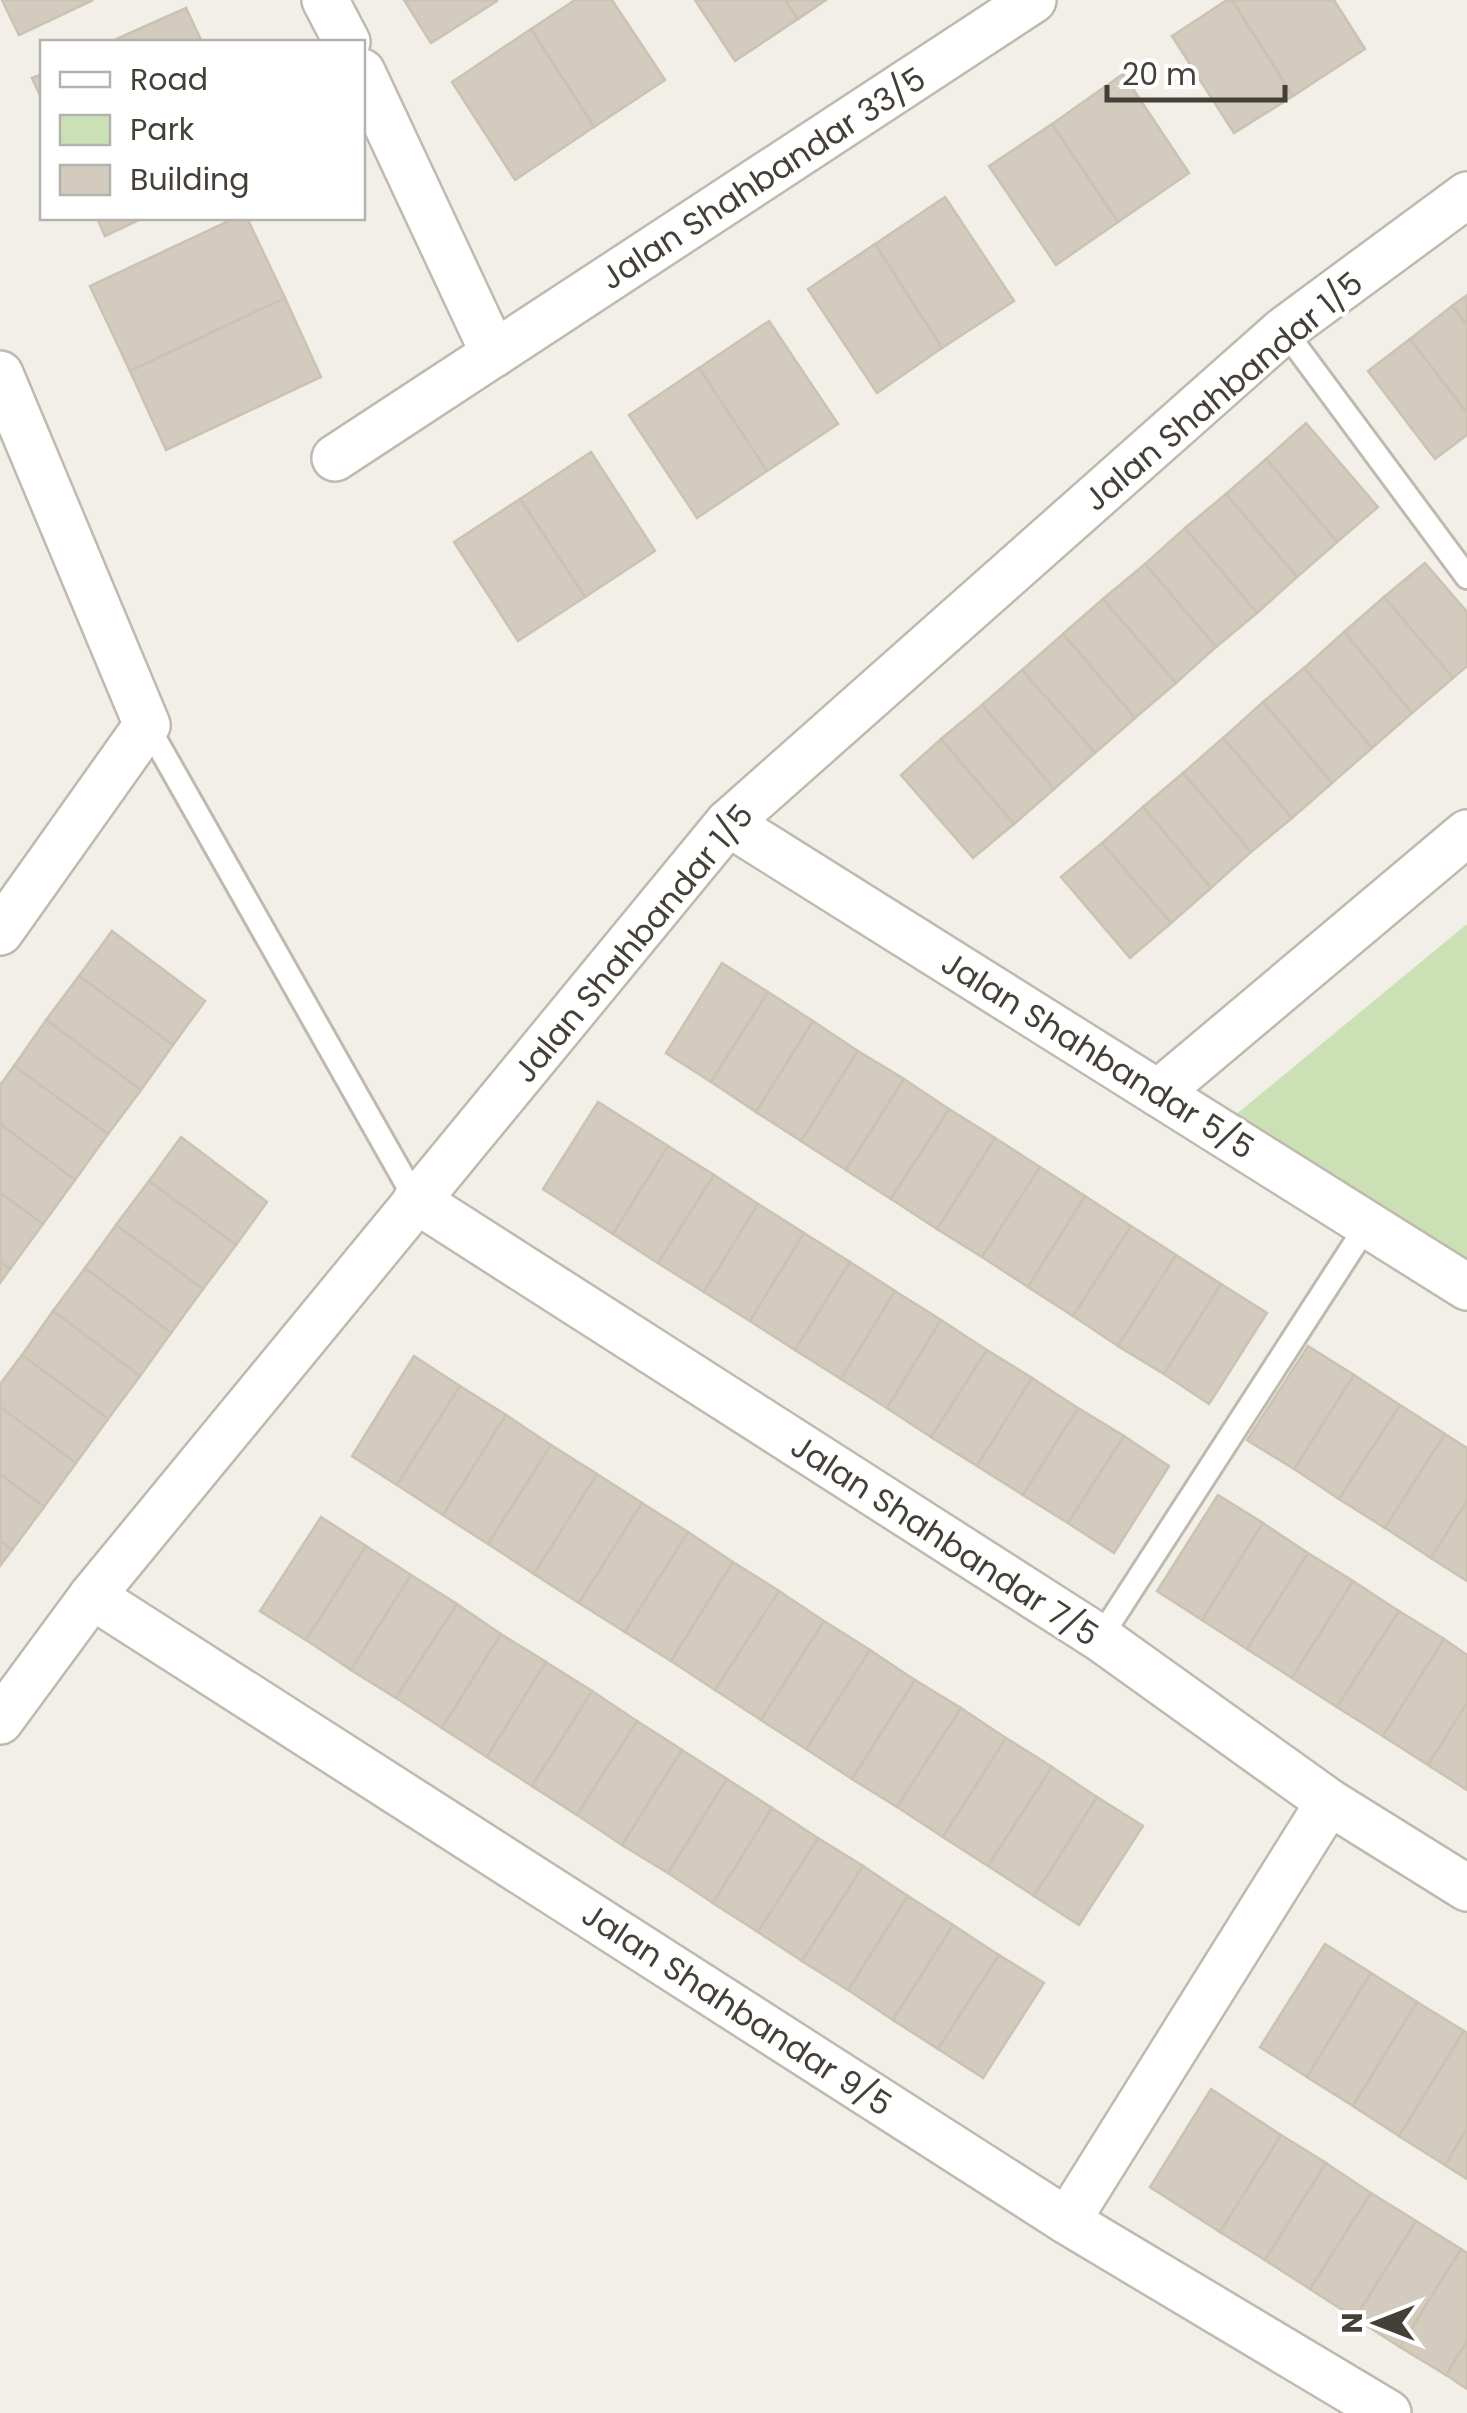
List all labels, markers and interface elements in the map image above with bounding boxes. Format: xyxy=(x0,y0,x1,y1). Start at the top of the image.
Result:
legend xyxy=(40,40,365,220)
scale bar xyxy=(1107,40,1284,102)
text: 20 m xyxy=(1122,53,1197,96)
street label: Jalan Shahbandar 33/5 xyxy=(592,56,934,300)
text: Road xyxy=(130,58,208,101)
text: Park xyxy=(130,108,195,151)
text: Building xyxy=(130,158,250,201)
street label: Jalan Shahbandar 1/5 xyxy=(1074,261,1372,521)
street label: Jalan Shahbandar 1/5 xyxy=(503,794,763,1092)
street label: Jalan Shahbandar 5/5 xyxy=(933,940,1263,1170)
street label: Jalan Shahbandar 7/5 xyxy=(782,1423,1108,1657)
street label: Jalan Shahbandar 9/5 xyxy=(573,1892,901,2126)
north arrow xyxy=(1327,2273,1427,2373)
text: N xyxy=(1333,2312,1372,2334)

